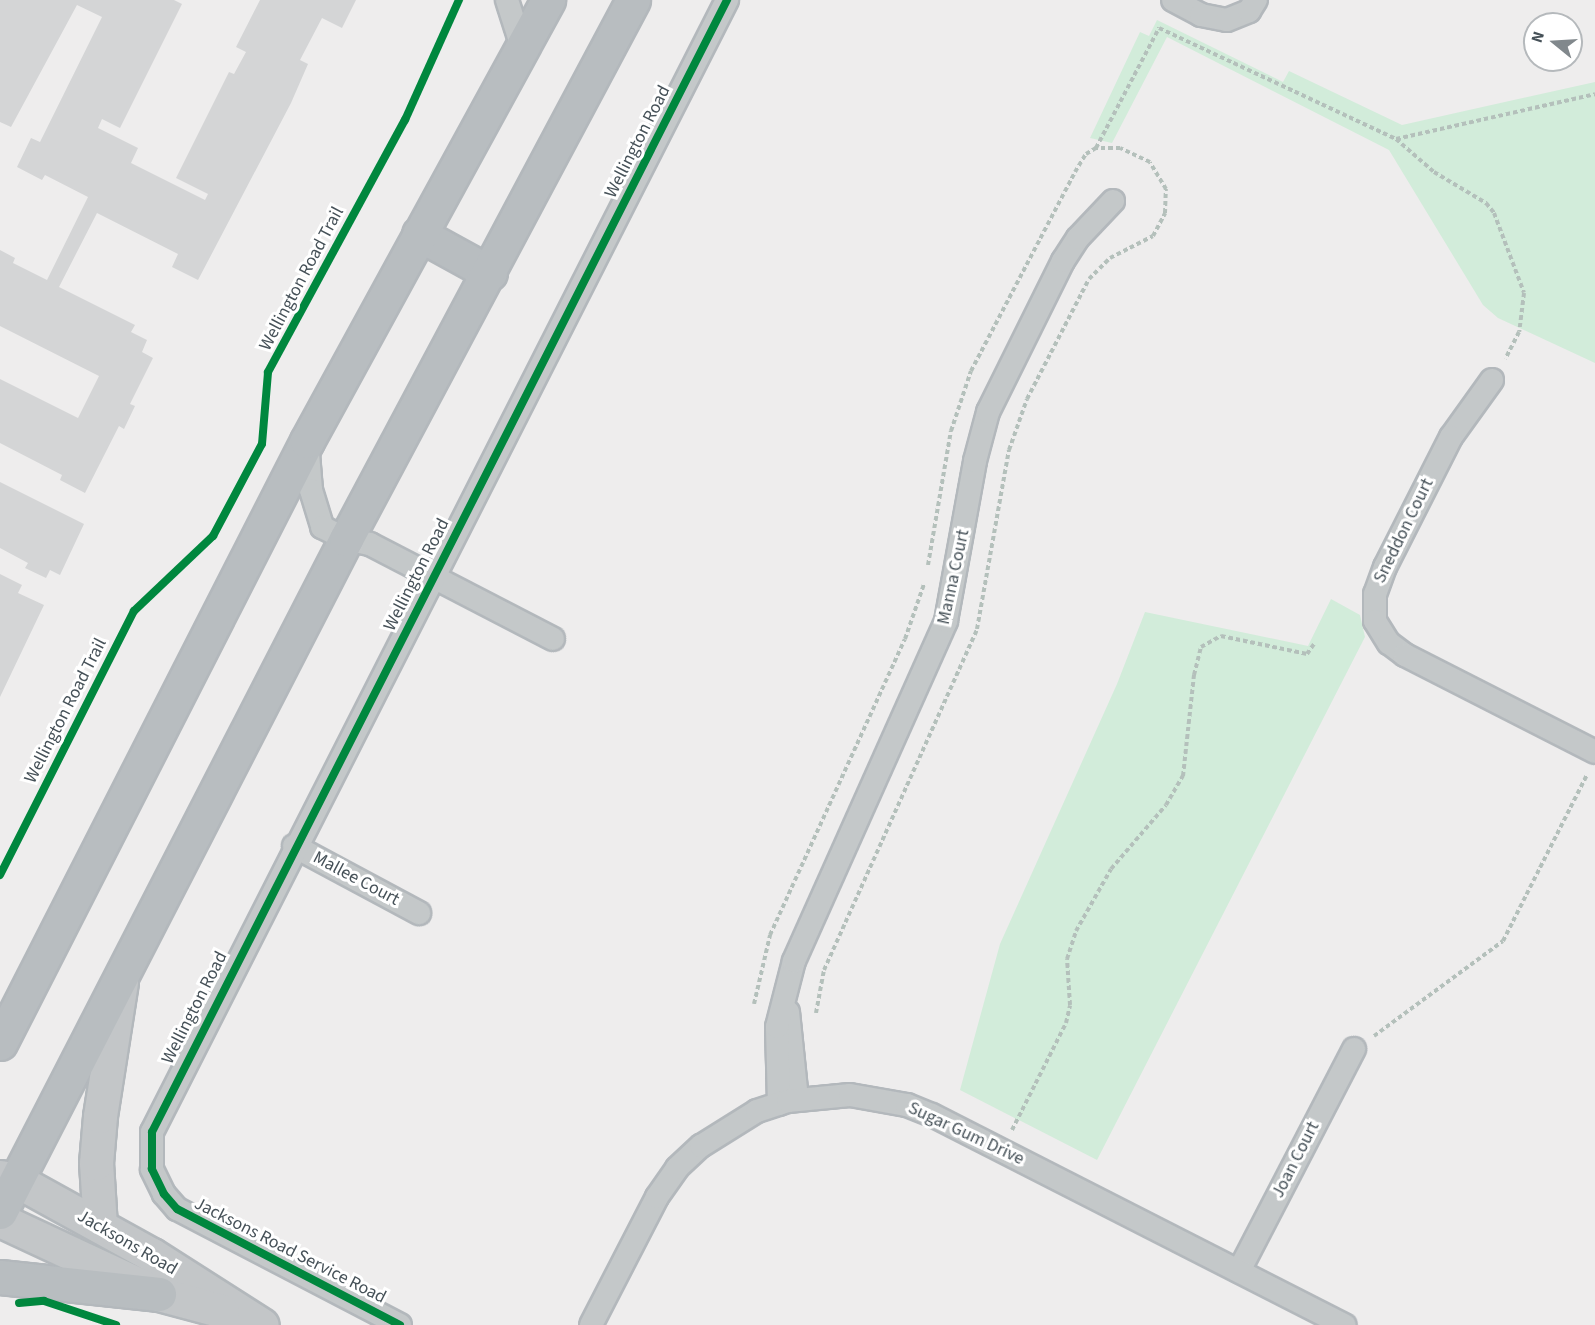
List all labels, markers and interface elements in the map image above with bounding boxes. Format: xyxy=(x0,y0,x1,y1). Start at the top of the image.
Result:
north arrow xyxy=(1523,12,1583,72)
text: N xyxy=(1526,29,1550,46)
street label: Wellington Road xyxy=(600,82,676,202)
street label: Wellington Road Trail xyxy=(255,203,349,355)
street label: Sneddon Court xyxy=(1369,475,1439,587)
street label: Wellington Road xyxy=(379,515,455,635)
street label: Manna Court xyxy=(933,527,975,627)
street label: Wellington Road Trail xyxy=(20,635,112,787)
street label: Mallee Court xyxy=(309,847,403,911)
street label: Wellington Road xyxy=(157,948,233,1068)
street label: Sugar Gum Drive xyxy=(905,1098,1027,1170)
street label: Joan Court xyxy=(1268,1118,1324,1202)
street label: Jacksons Road Service Road xyxy=(190,1193,390,1309)
street label: Jacksons Road xyxy=(73,1206,181,1280)

